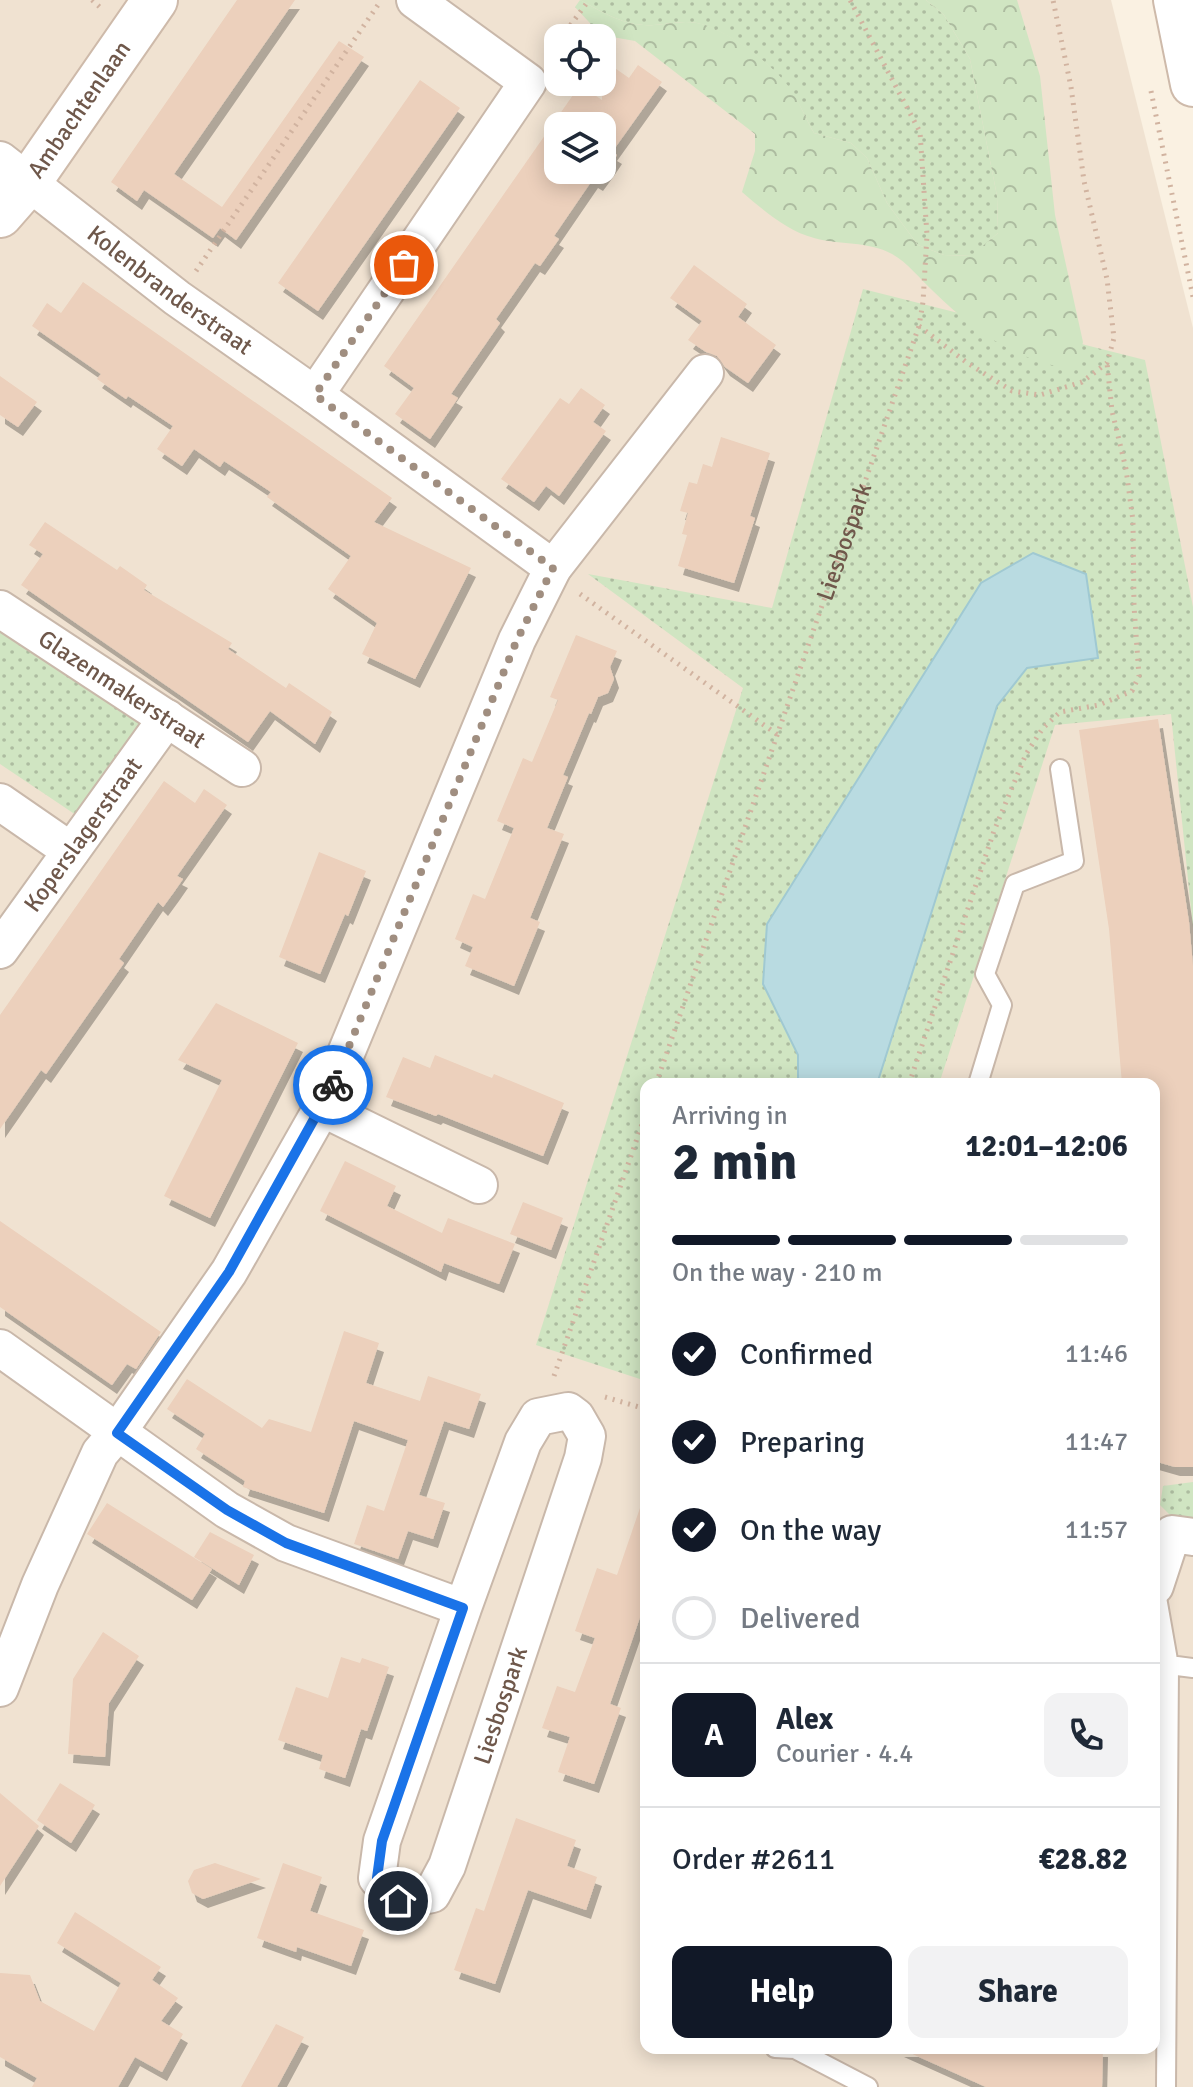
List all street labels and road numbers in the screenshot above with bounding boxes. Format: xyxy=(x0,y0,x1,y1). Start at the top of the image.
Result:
street label: Ambachtenlaan xyxy=(21,35,137,184)
street label: Kolenbranderstraat xyxy=(81,219,258,361)
street label: Liesbospark xyxy=(810,479,878,605)
street label: Glazenmakerstraat xyxy=(33,623,211,755)
street label: Koperslagerstraat xyxy=(17,752,149,918)
street label: Liesbospark xyxy=(467,1642,534,1768)

